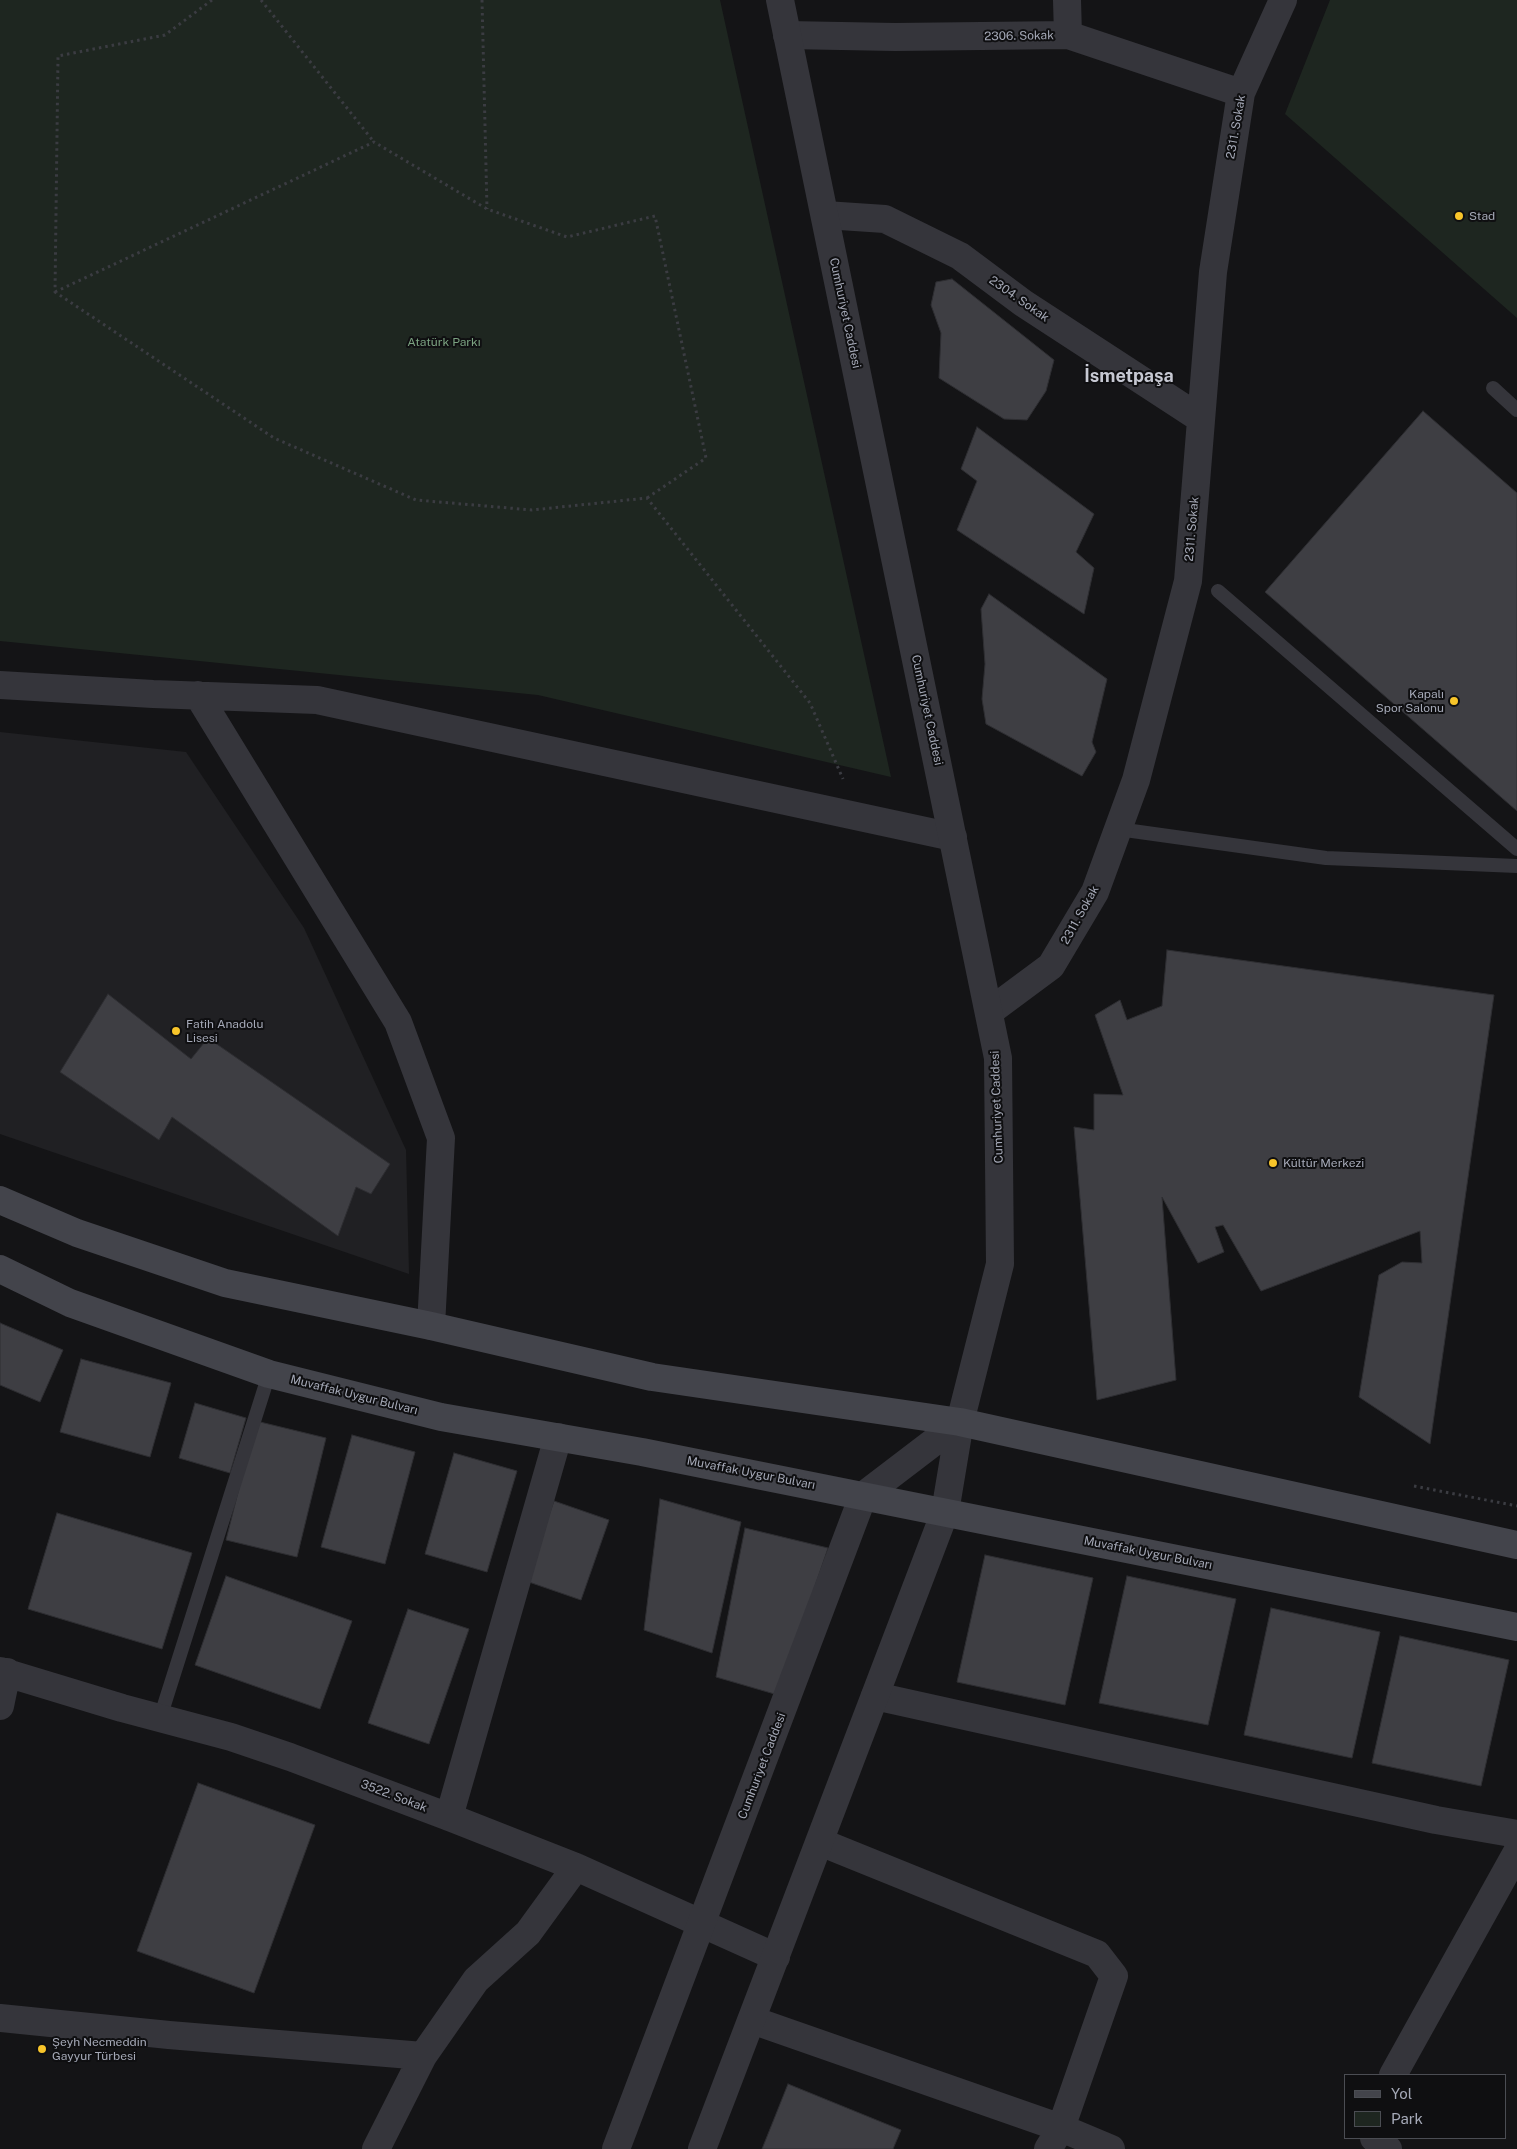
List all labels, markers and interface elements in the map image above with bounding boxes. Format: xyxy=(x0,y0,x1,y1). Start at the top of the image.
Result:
street label: 2306. Sokak xyxy=(984,28,1054,44)
street label: 2311. Sokak xyxy=(1223,94,1249,160)
place label: Stad xyxy=(1469,209,1495,223)
marker: Stad xyxy=(1453,210,1465,222)
street label: Cumhuriyet Caddesi xyxy=(826,256,864,370)
street label: 2304. Sokak xyxy=(986,273,1052,325)
park label: Atatürk Parkı xyxy=(407,335,481,349)
district label: İsmetpaşa xyxy=(1084,365,1174,387)
street label: 2311. Sokak xyxy=(1182,496,1202,562)
street label: Cumhuriyet Caddesi xyxy=(908,653,946,767)
place label: Kapalı Spor Salonu xyxy=(1376,687,1444,715)
marker: Kapalı Spor Salonu xyxy=(1448,695,1460,707)
street label: 2311. Sokak xyxy=(1058,883,1102,947)
place label: Fatih Anadolu Lisesi xyxy=(186,1017,263,1045)
marker: Fatih Anadolu Lisesi xyxy=(170,1025,182,1037)
street label: Cumhuriyet Caddesi xyxy=(988,1050,1006,1164)
place label: Kültür Merkezi xyxy=(1283,1156,1364,1170)
marker: Kültür Merkezi xyxy=(1267,1157,1279,1169)
street label: Muvaffak Uygur Bulvarı xyxy=(289,1372,419,1418)
street label: Muvaffak Uygur Bulvarı xyxy=(685,1453,817,1493)
street label: Muvaffak Uygur Bulvarı xyxy=(1082,1533,1214,1573)
street label: Cumhuriyet Caddesi xyxy=(735,1711,789,1821)
street label: 3522. Sokak xyxy=(359,1777,429,1815)
place label: Şeyh Necmeddin Gayyur Türbesi xyxy=(52,2035,147,2063)
marker: Şeyh Necmeddin Gayyur Türbesi xyxy=(36,2043,48,2055)
legend xyxy=(1344,2074,1507,2139)
text: Yol xyxy=(1391,2085,1412,2102)
text: Park xyxy=(1391,2110,1423,2127)

